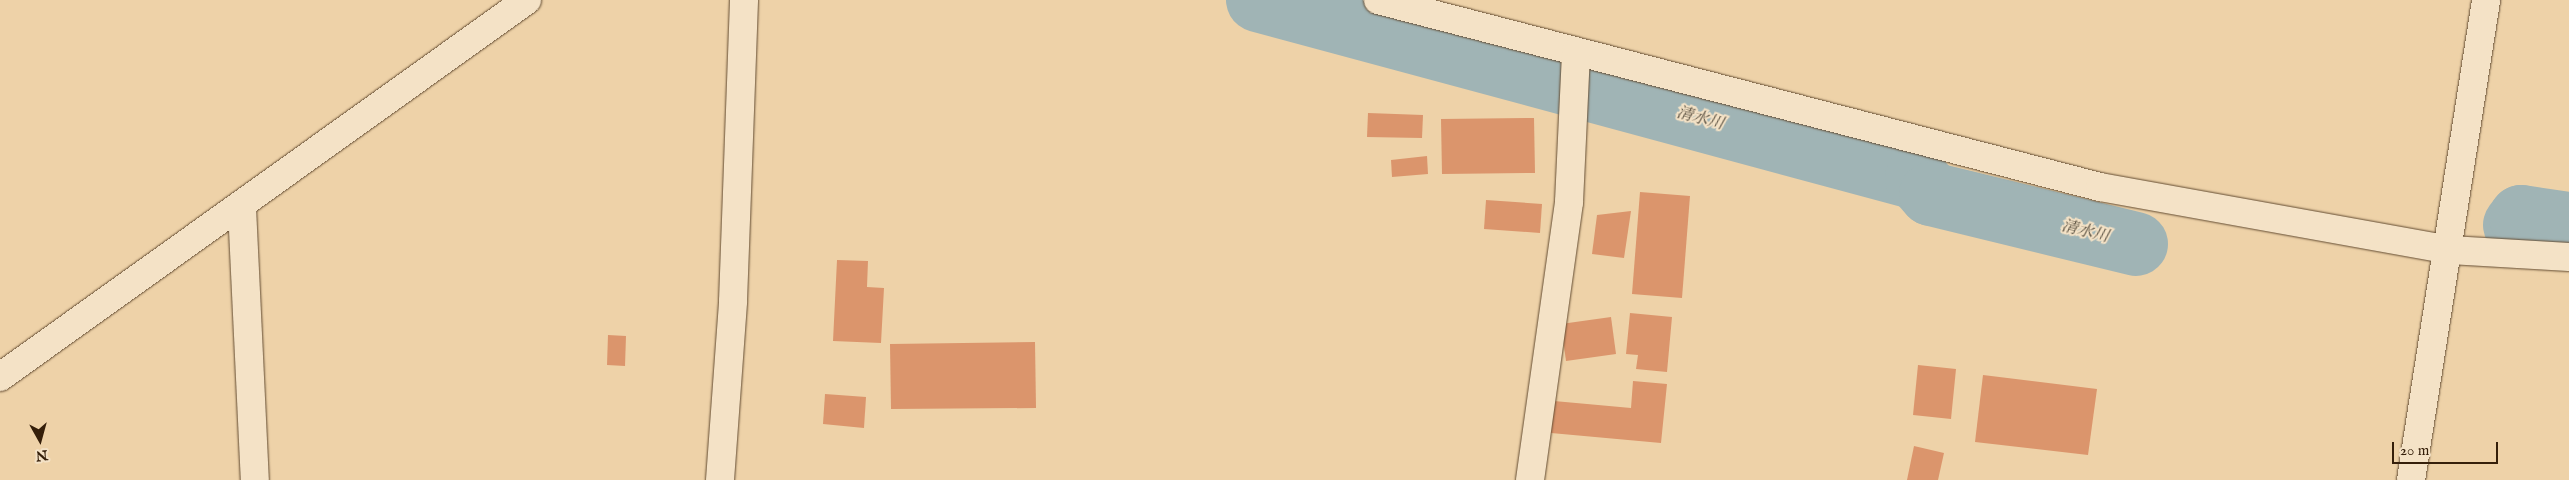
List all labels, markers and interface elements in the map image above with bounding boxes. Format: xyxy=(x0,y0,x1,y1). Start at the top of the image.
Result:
water label: 清水川 xyxy=(1674,104,1726,134)
water label: 清水川 xyxy=(2059,217,2111,247)
north arrow xyxy=(15,415,65,465)
scale bar xyxy=(2394,432,2500,464)
text: 20 m xyxy=(2400,441,2429,460)
text: N xyxy=(35,445,49,465)

